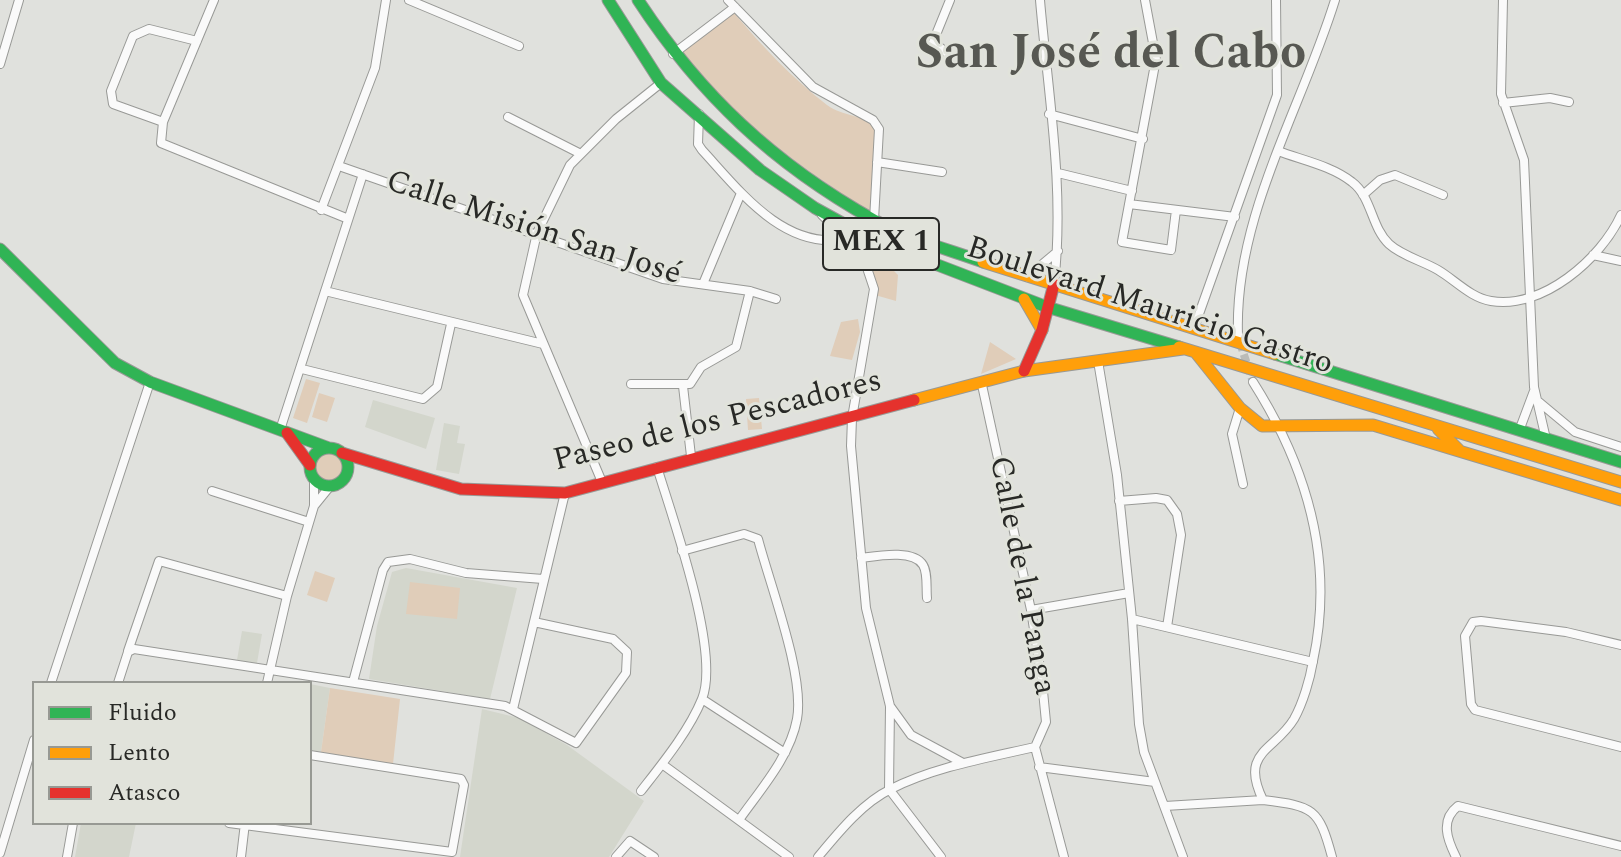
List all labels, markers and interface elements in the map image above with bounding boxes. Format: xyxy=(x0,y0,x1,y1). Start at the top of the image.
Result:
district label: San José del Cabo xyxy=(916,29,1306,87)
street label: Calle Misión San José xyxy=(381,164,685,296)
road number: MEX 1 xyxy=(823,218,939,270)
street label: Boulevard Mauricio Castro xyxy=(961,231,1337,385)
street label: Paseo de los Pescadores xyxy=(550,364,886,482)
street label: Calle de la Panga xyxy=(978,453,1062,699)
legend xyxy=(32,681,312,825)
text: Fluido xyxy=(108,695,177,731)
text: Lento xyxy=(108,735,170,771)
text: Atasco xyxy=(108,775,180,811)

